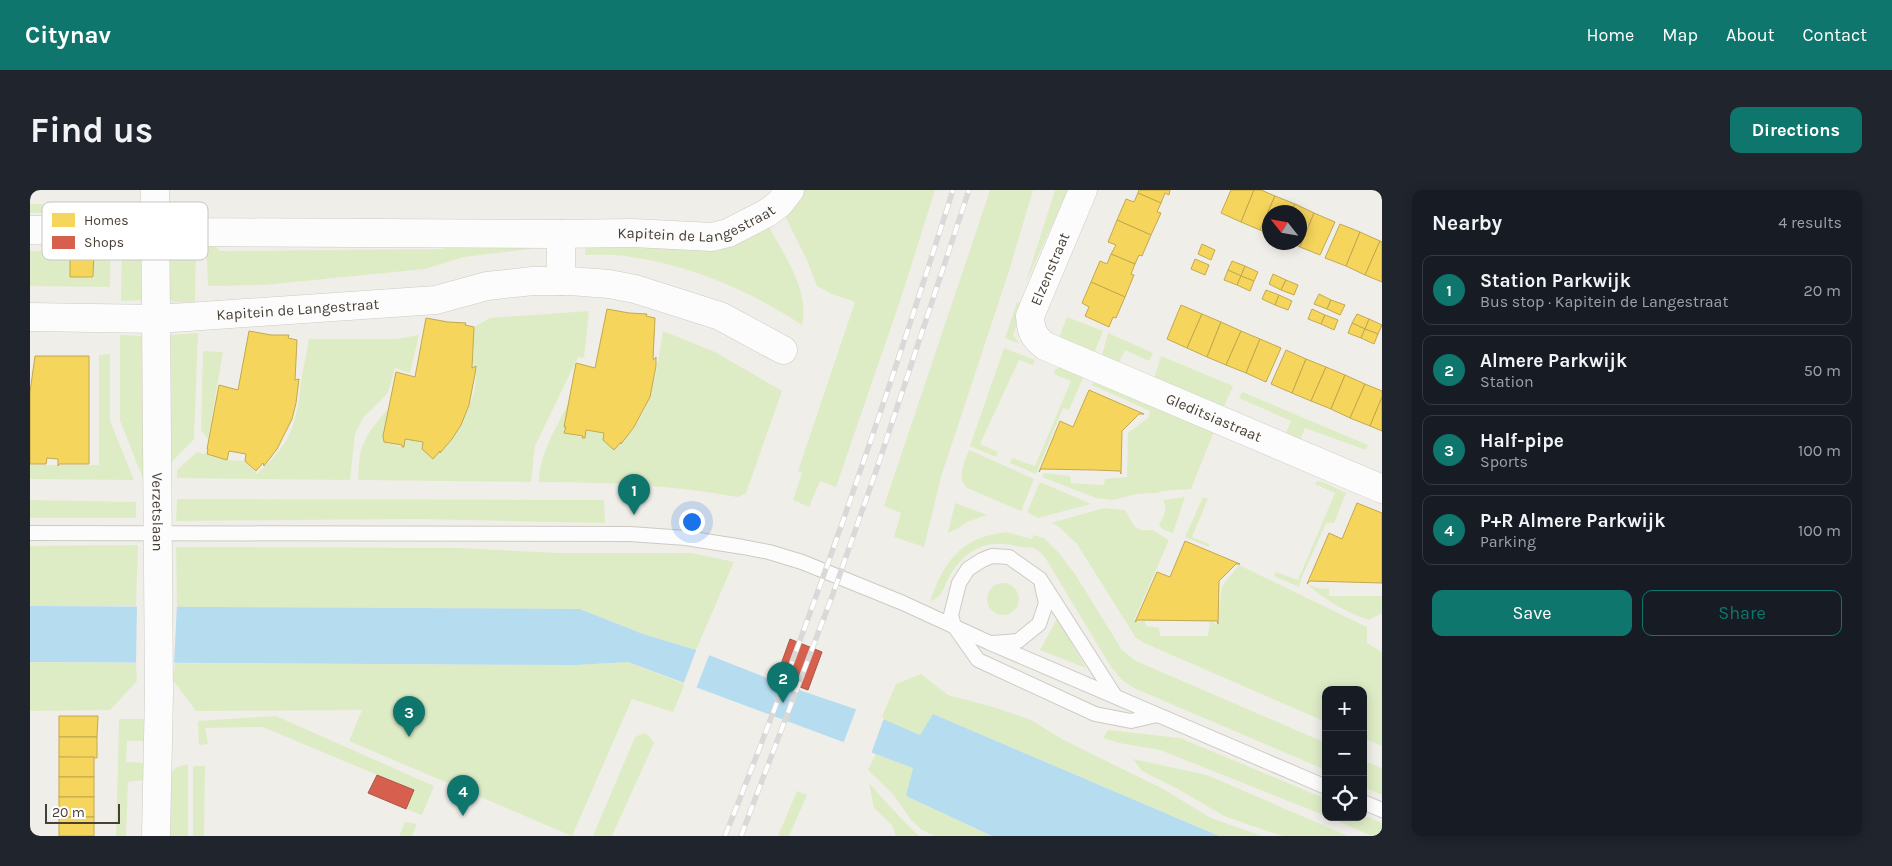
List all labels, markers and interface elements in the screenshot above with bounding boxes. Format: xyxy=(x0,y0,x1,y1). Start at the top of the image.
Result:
text: Citynav xyxy=(25,21,111,49)
text: Home xyxy=(1586,24,1634,46)
text: Map xyxy=(1662,24,1698,46)
text: About xyxy=(1726,24,1775,46)
text: Contact xyxy=(1803,24,1867,46)
button: Directions xyxy=(1730,107,1862,153)
text: Find us xyxy=(30,110,153,151)
street label: Kapitein de Langestraat xyxy=(617,201,779,246)
legend xyxy=(42,202,208,260)
north arrow xyxy=(1262,205,1307,250)
text: Nearby xyxy=(1432,211,1502,235)
text: Homes xyxy=(84,212,129,229)
text: 4 results xyxy=(1778,213,1842,232)
street label: Elzenstraat xyxy=(1027,229,1074,308)
text: Shops xyxy=(84,234,124,251)
text: Station Parkwijk xyxy=(1480,270,1631,292)
text: 1 xyxy=(1446,281,1452,300)
text: 20 m xyxy=(1803,281,1841,300)
text: Bus stop · Kapitein de Langestraat xyxy=(1480,292,1728,311)
street label: Kapitein de Langestraat xyxy=(216,295,380,324)
text: Almere Parkwijk xyxy=(1480,350,1627,372)
text: 2 xyxy=(1444,361,1454,380)
text: 50 m xyxy=(1804,361,1841,380)
text: Station xyxy=(1480,372,1534,391)
street label: Gleditsiastraat xyxy=(1163,389,1265,446)
text: Half-pipe xyxy=(1480,430,1564,452)
text: 3 xyxy=(1444,441,1454,460)
text: 100 m xyxy=(1798,441,1841,460)
text: Sports xyxy=(1480,452,1528,471)
street label: Verzetslaan xyxy=(148,472,167,552)
pin: 1 xyxy=(618,474,650,515)
your location xyxy=(679,509,705,535)
text: P+R Almere Parkwijk xyxy=(1480,510,1665,532)
text: 4 xyxy=(1444,521,1454,540)
text: 100 m xyxy=(1798,521,1841,540)
text: Parking xyxy=(1480,532,1536,551)
button: Save xyxy=(1432,590,1632,636)
button: Share xyxy=(1642,590,1842,636)
pin: 2 xyxy=(767,662,799,703)
map controls xyxy=(1322,686,1367,821)
button: + xyxy=(1322,686,1367,731)
pin: 3 xyxy=(393,696,425,737)
button: − xyxy=(1322,731,1367,776)
pin: 4 xyxy=(447,775,479,816)
button: locate xyxy=(1322,776,1367,821)
scale bar xyxy=(45,801,120,824)
text: 20 m xyxy=(52,804,85,821)

